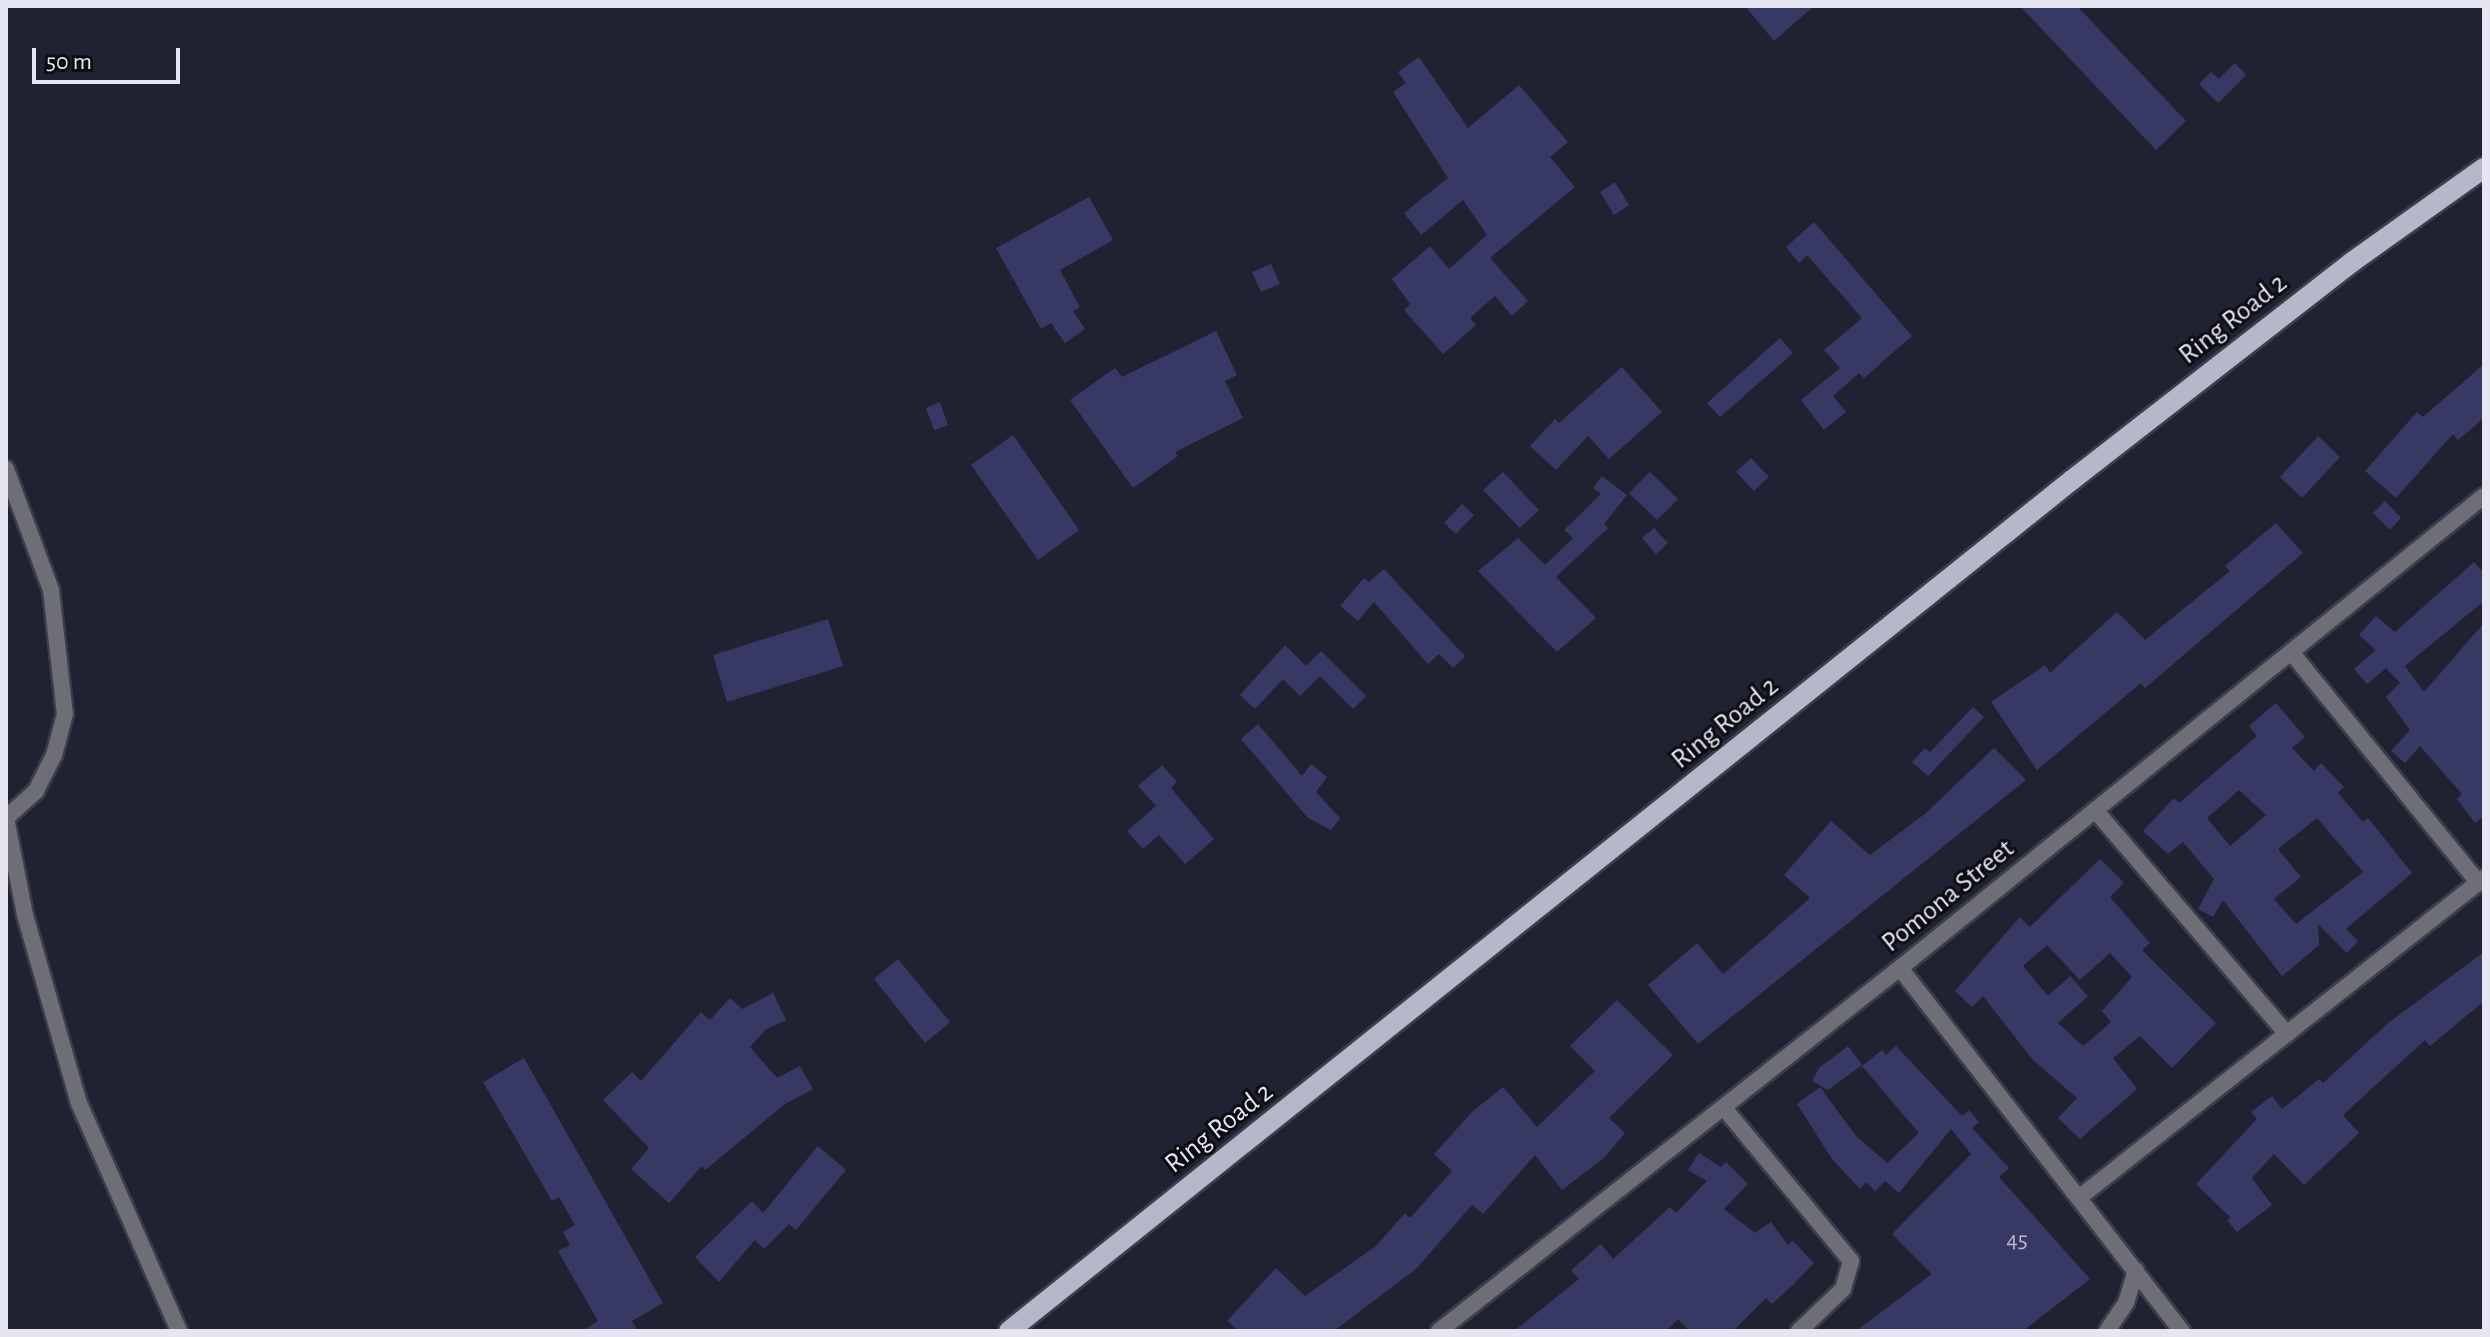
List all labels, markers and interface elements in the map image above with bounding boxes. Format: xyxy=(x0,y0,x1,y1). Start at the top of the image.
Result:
scale bar xyxy=(36,32,184,82)
text: 50 m xyxy=(46,50,92,74)
street label: Ring Road 2 xyxy=(2172,266,2294,372)
street label: Ring Road 2 xyxy=(1665,670,1785,776)
street label: Pomona Street xyxy=(1875,832,2021,960)
street label: Ring Road 2 xyxy=(1158,1075,1280,1181)
house number: 45 xyxy=(2006,1227,2028,1255)

